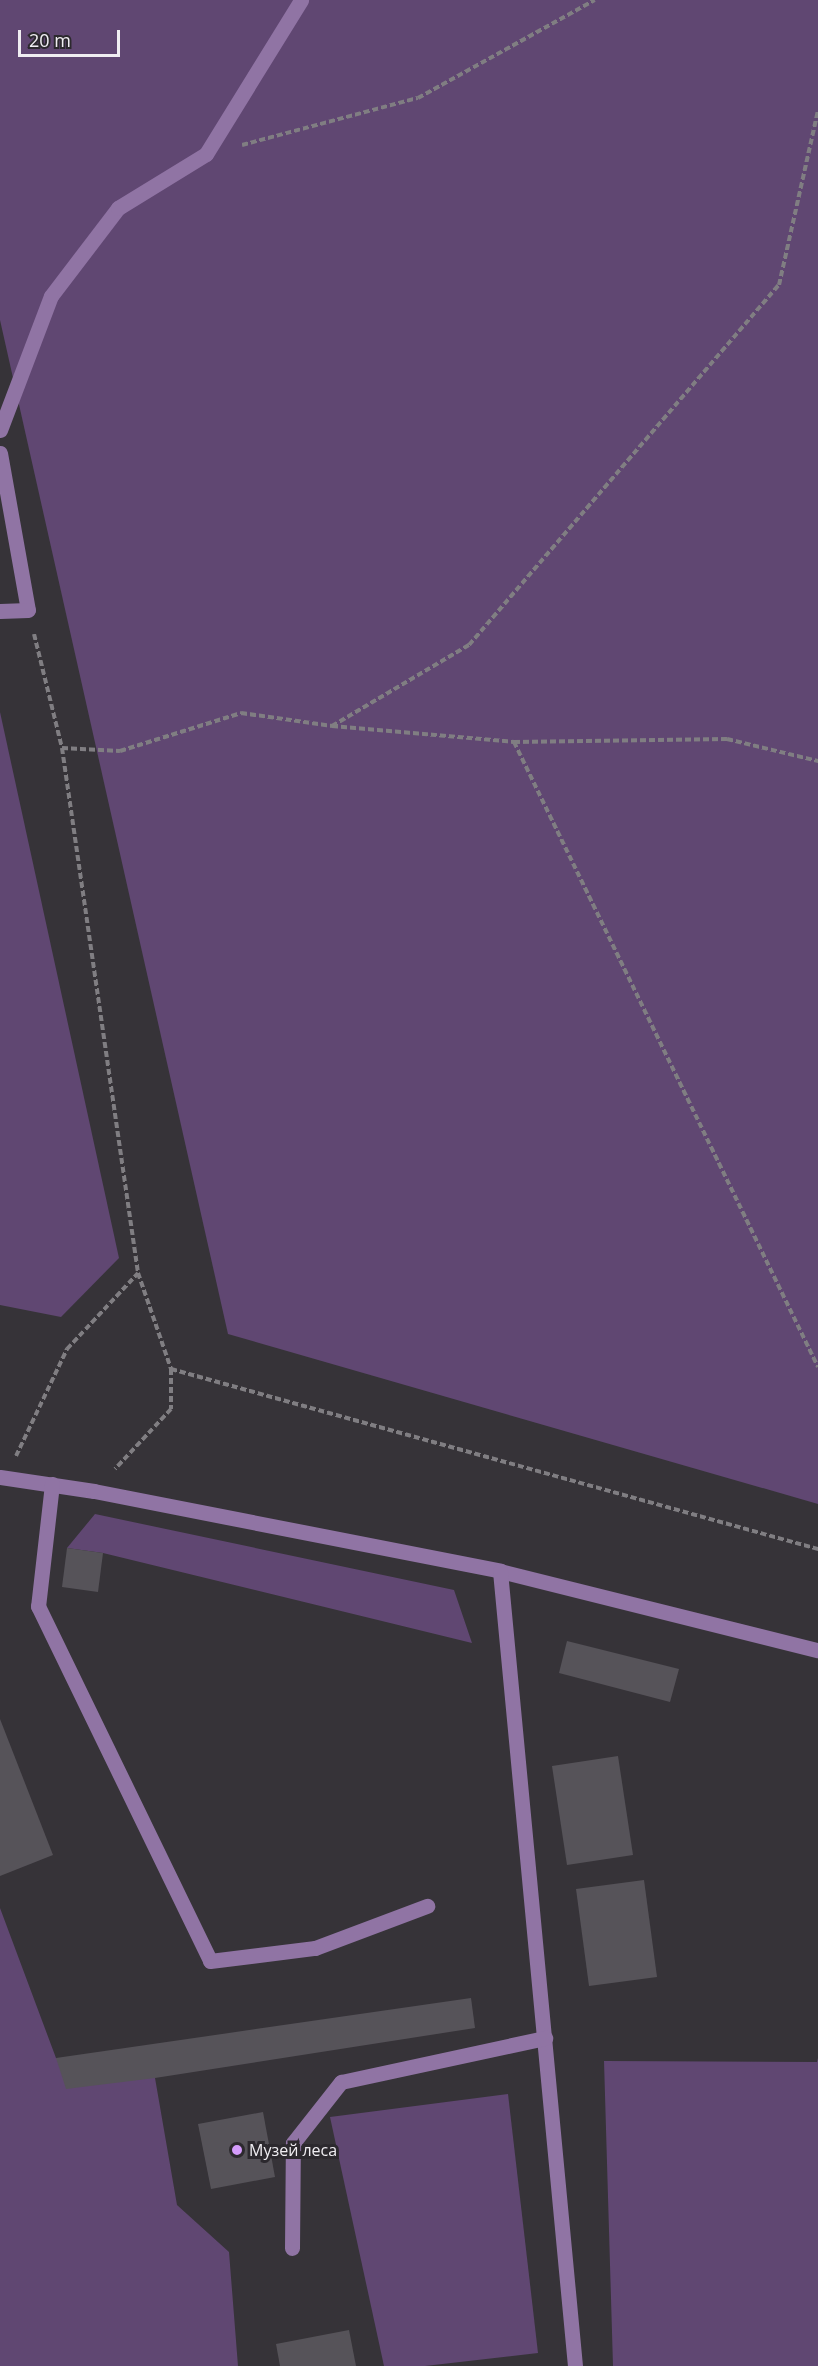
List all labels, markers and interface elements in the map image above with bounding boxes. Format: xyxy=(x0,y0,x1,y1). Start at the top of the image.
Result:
scale bar xyxy=(21,18,123,56)
text: 20 m xyxy=(29,28,71,52)
place label: Музей леса xyxy=(249,2140,337,2160)
marker: Музей леса xyxy=(230,2143,244,2157)

